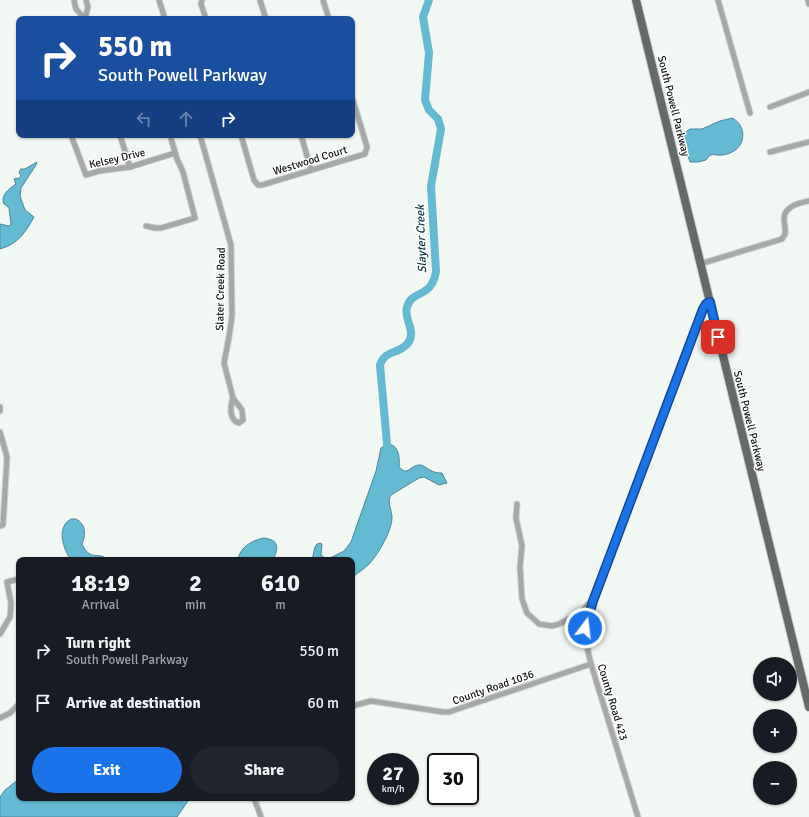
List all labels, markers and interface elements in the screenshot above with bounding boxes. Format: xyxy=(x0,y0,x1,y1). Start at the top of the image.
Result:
text: 550 m xyxy=(98,30,172,64)
icon: right xyxy=(32,32,84,84)
street label: South Powell Parkway xyxy=(655,54,693,159)
text: South Powell Parkway xyxy=(98,64,267,86)
icon: left xyxy=(133,108,155,130)
icon: ahead xyxy=(175,108,197,130)
icon: right xyxy=(217,108,239,130)
street label: Westwood Court xyxy=(271,143,349,178)
street label: Kelsey Drive xyxy=(88,146,147,171)
water label: Slayter Creek xyxy=(413,204,430,273)
street label: Slater Creek Road xyxy=(213,247,228,331)
pin xyxy=(701,320,735,354)
icon: arrive xyxy=(707,326,729,348)
street label: South Powell Parkway xyxy=(731,369,769,474)
text: 18:19 xyxy=(71,568,130,598)
text: 2 xyxy=(189,568,202,598)
text: 610 xyxy=(261,568,300,598)
text: Arrival xyxy=(82,597,119,613)
text: min xyxy=(185,597,206,613)
text: m xyxy=(275,597,286,613)
position arrow xyxy=(564,607,606,649)
text: Turn right xyxy=(66,634,131,652)
icon: right xyxy=(32,640,54,662)
text: 550 m xyxy=(299,642,339,660)
text: South Powell Parkway xyxy=(66,652,188,668)
map controls xyxy=(753,657,797,805)
button: sound xyxy=(753,657,797,701)
street label: County Road 423 xyxy=(595,662,630,742)
street label: County Road 1036 xyxy=(451,667,536,708)
icon: arrive xyxy=(32,692,54,714)
text: Arrive at destination xyxy=(66,694,201,712)
text: 60 m xyxy=(308,694,339,712)
button: + xyxy=(753,709,797,753)
button: Exit xyxy=(32,747,182,793)
button: Share xyxy=(190,747,339,793)
speed limit sign: 30 xyxy=(427,753,479,805)
text: 27 xyxy=(382,761,404,786)
button: − xyxy=(753,761,797,805)
text: km/h xyxy=(382,783,404,795)

